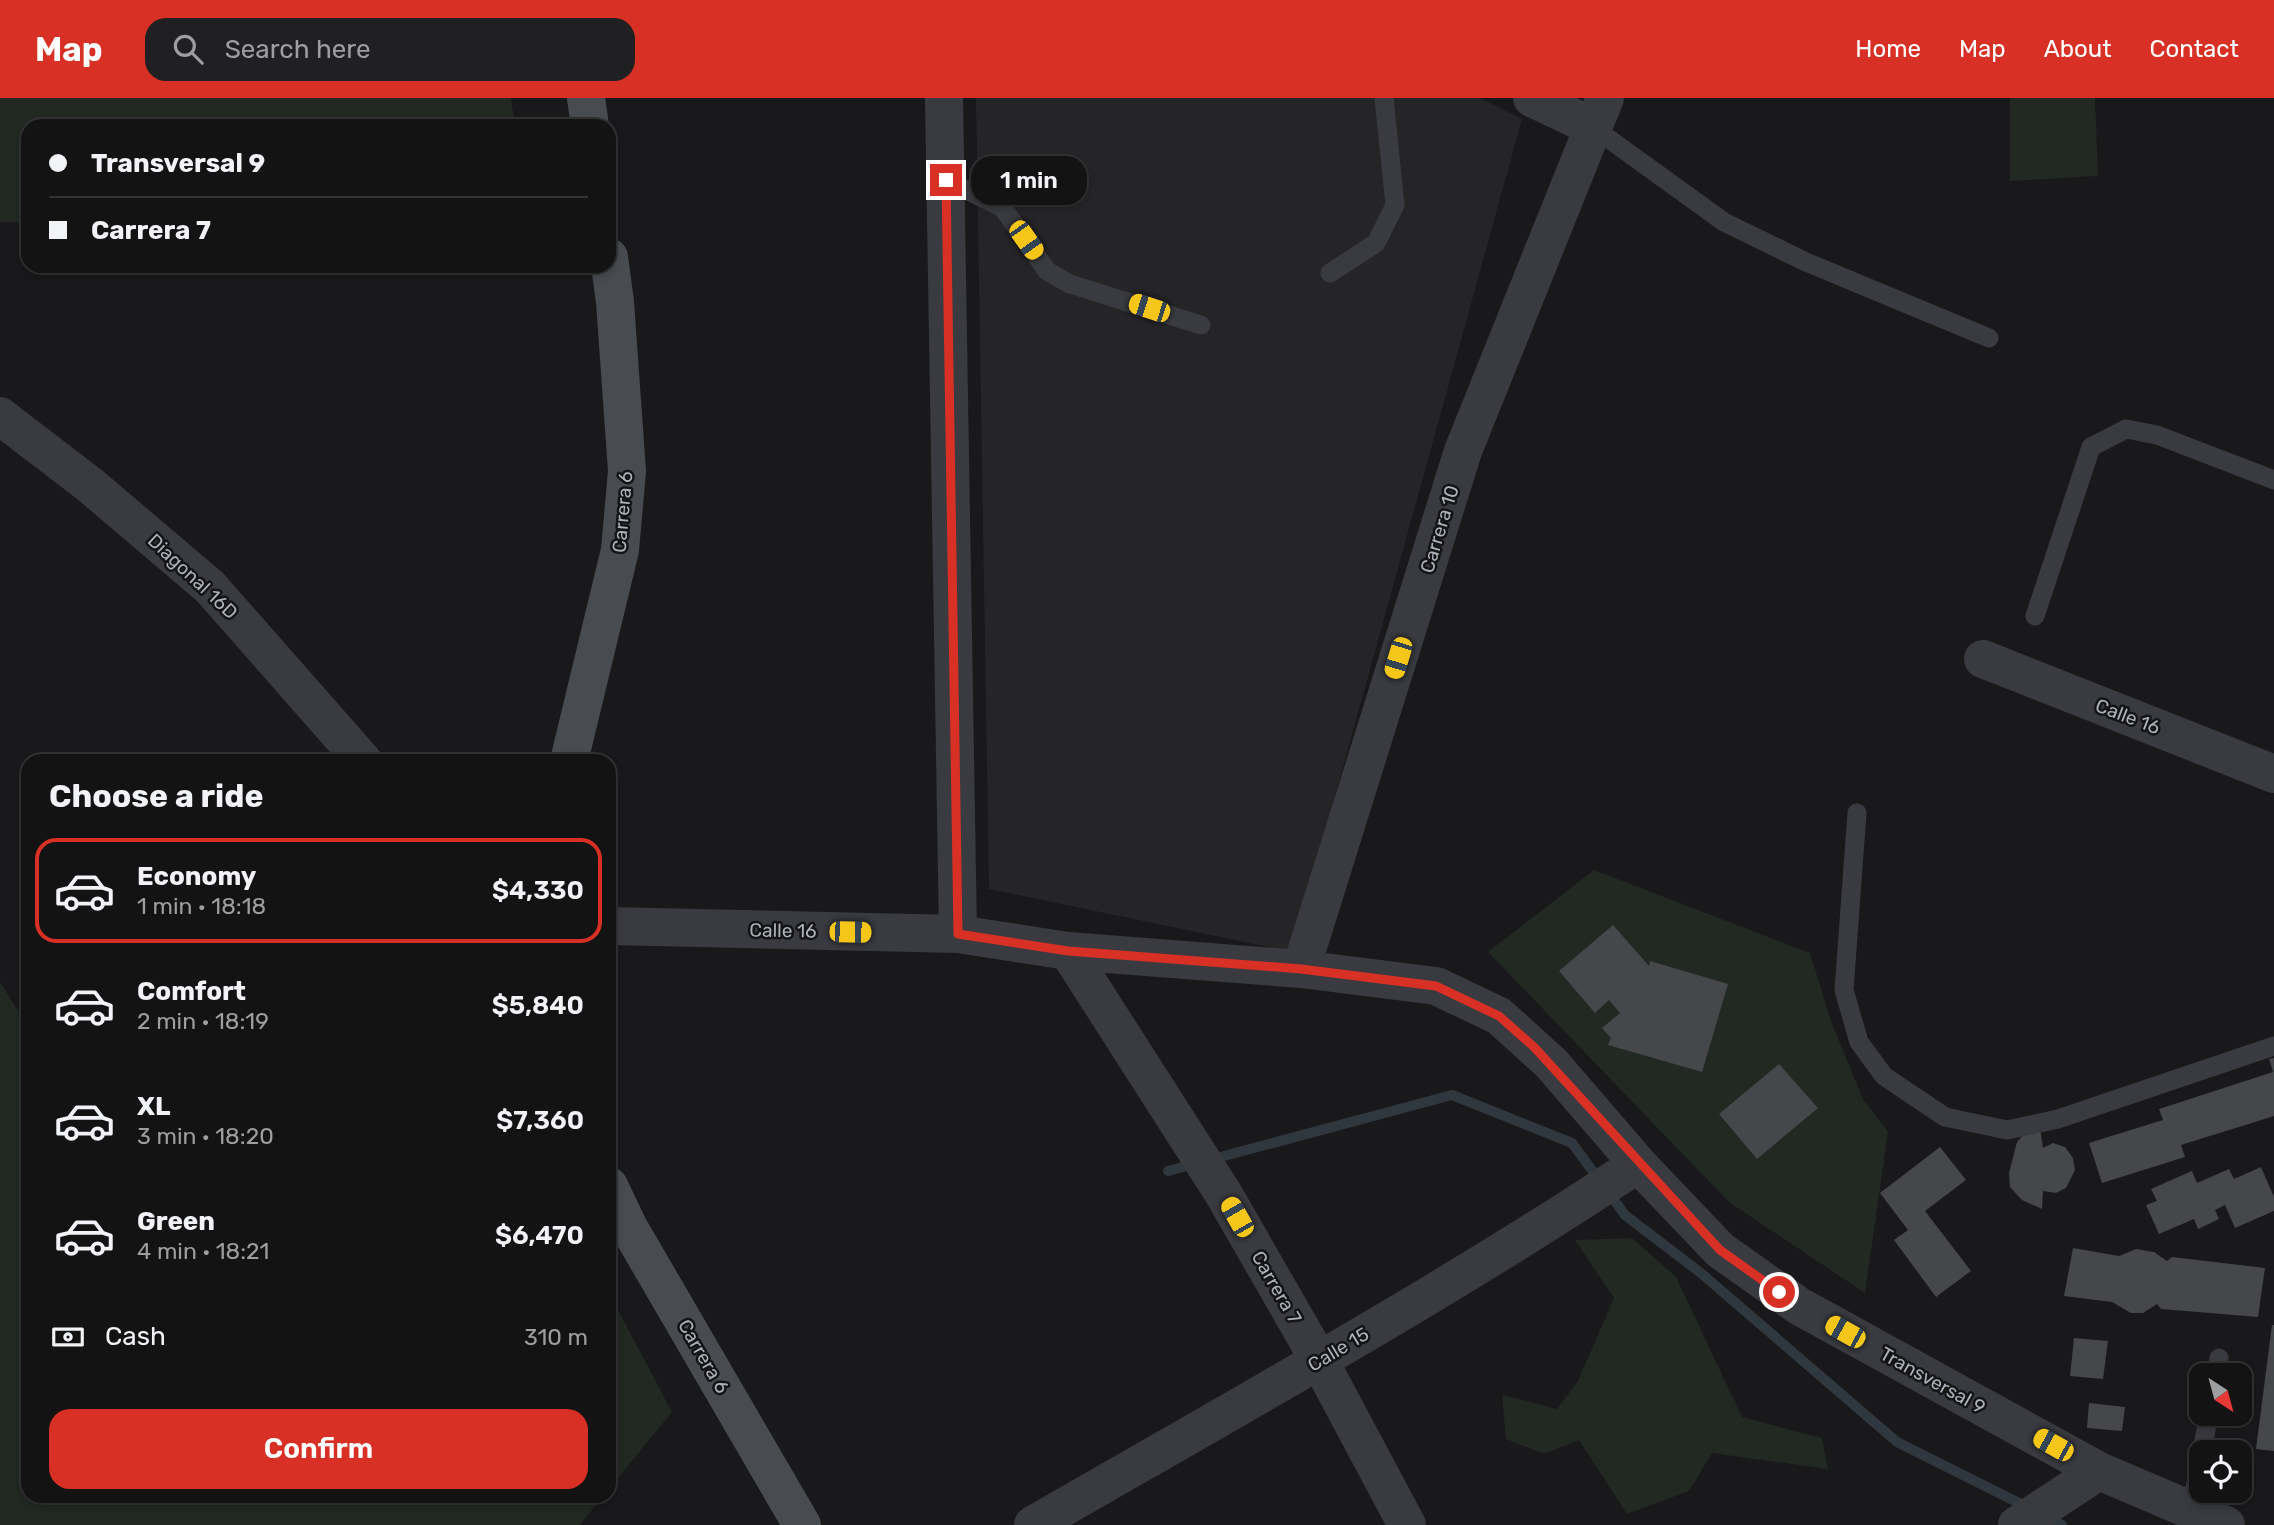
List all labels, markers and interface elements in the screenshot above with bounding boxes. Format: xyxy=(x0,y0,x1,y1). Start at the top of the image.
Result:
search box xyxy=(145,18,635,81)
text: Map xyxy=(35,30,103,69)
icon: search xyxy=(169,30,207,68)
text: Search here xyxy=(225,34,370,65)
text: Home xyxy=(1855,35,1921,63)
text: Map xyxy=(1959,35,2006,63)
text: About xyxy=(2044,35,2112,63)
text: Contact xyxy=(2150,35,2239,63)
text: Transversal 9 xyxy=(91,148,265,179)
callout: 1 min xyxy=(970,155,1086,204)
route end xyxy=(930,164,962,196)
text: 1 min xyxy=(1000,166,1058,194)
text: Carrera 7 xyxy=(91,215,211,246)
car xyxy=(1006,217,1047,263)
car xyxy=(1126,292,1173,324)
street label: Carrera 6 xyxy=(607,470,638,554)
street label: Carrera 10 xyxy=(1415,483,1464,576)
street label: Diagonal 16D xyxy=(143,529,242,624)
car xyxy=(1382,635,1415,681)
street label: Calle 16 xyxy=(2092,694,2163,739)
text: Choose a ride xyxy=(49,777,263,815)
icon: car xyxy=(53,859,116,922)
text: Economy xyxy=(137,861,256,892)
text: $4,330 xyxy=(492,875,584,906)
text: 1 min · 18:18 xyxy=(137,892,266,920)
street label: Calle 16 xyxy=(749,918,817,943)
car xyxy=(829,921,872,943)
icon: car xyxy=(53,974,116,1037)
text: Comfort xyxy=(137,976,246,1007)
text: $5,840 xyxy=(492,990,584,1021)
text: 2 min · 18:19 xyxy=(137,1007,269,1035)
icon: car xyxy=(53,1089,116,1152)
text: XL xyxy=(137,1091,170,1122)
text: $7,360 xyxy=(496,1105,584,1136)
text: 3 min · 18:20 xyxy=(137,1122,274,1150)
car xyxy=(1218,1194,1257,1240)
icon: car xyxy=(53,1204,116,1267)
text: Green xyxy=(137,1206,215,1237)
text: $6,470 xyxy=(495,1220,584,1251)
text: 4 min · 18:21 xyxy=(137,1237,269,1265)
street label: Carrera 7 xyxy=(1247,1247,1307,1328)
route start xyxy=(1763,1276,1795,1308)
car xyxy=(1822,1313,1869,1351)
street label: Carrera 6 xyxy=(673,1315,734,1397)
icon: cash xyxy=(49,1318,87,1356)
text: Cash xyxy=(105,1321,166,1352)
street label: Calle 15 xyxy=(1304,1322,1373,1377)
text: 310 m xyxy=(524,1323,588,1351)
street label: Transversal 9 xyxy=(1876,1342,1989,1419)
north arrow xyxy=(2189,1363,2252,1426)
map controls xyxy=(2189,1363,2252,1503)
button: Confirm xyxy=(49,1409,588,1489)
car xyxy=(2030,1426,2077,1464)
button: locate xyxy=(2189,1440,2252,1503)

